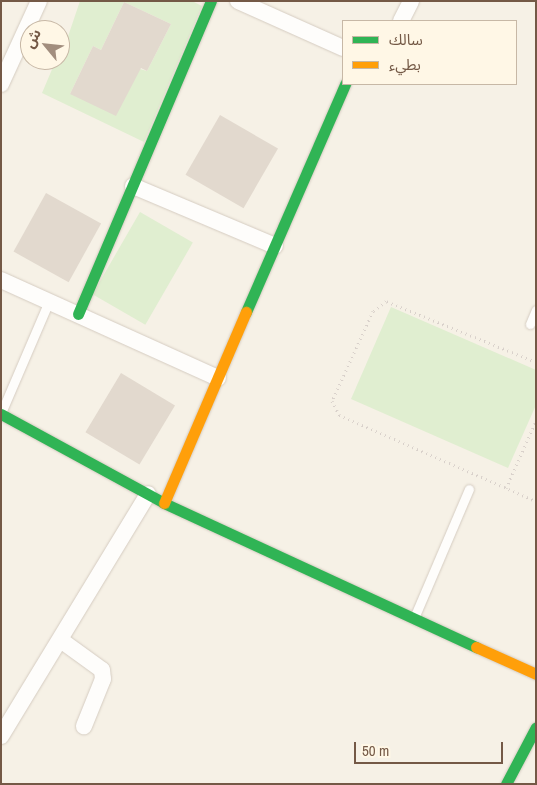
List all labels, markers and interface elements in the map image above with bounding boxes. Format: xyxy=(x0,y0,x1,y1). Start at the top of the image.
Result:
north arrow xyxy=(20,20,70,70)
legend xyxy=(342,20,517,85)
text: ش xyxy=(20,26,45,51)
text: سالك xyxy=(389,29,423,50)
text: بطيء xyxy=(389,54,421,75)
scale bar xyxy=(357,732,506,764)
text: 50 m xyxy=(362,740,389,761)

